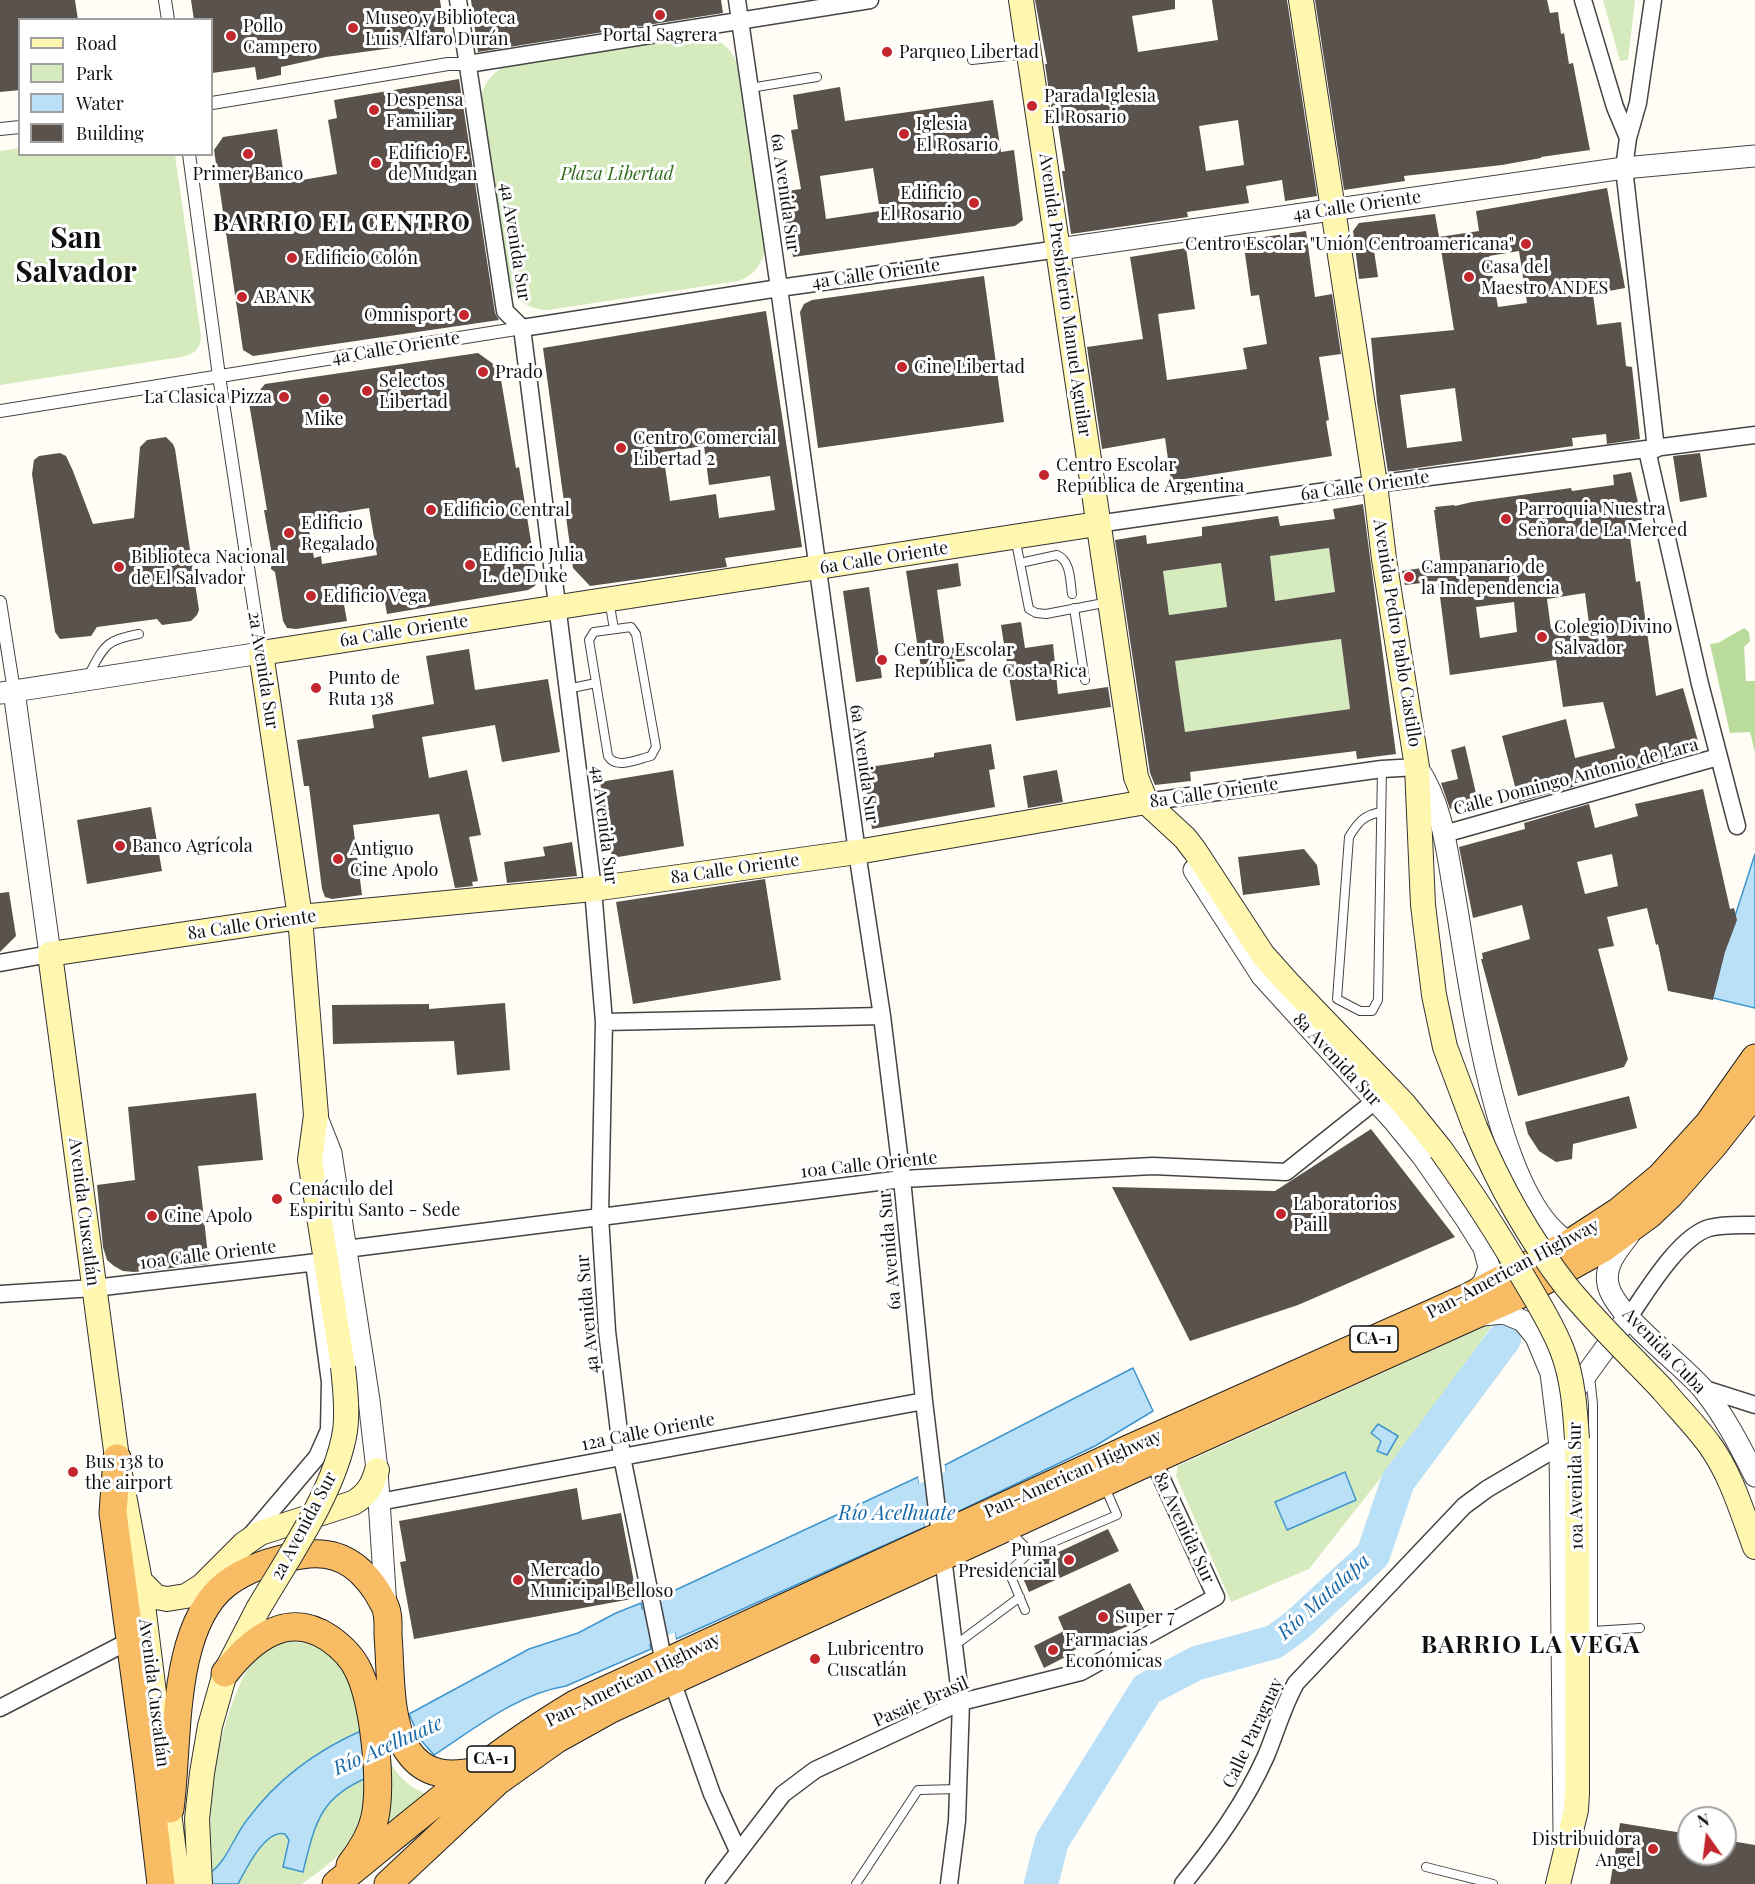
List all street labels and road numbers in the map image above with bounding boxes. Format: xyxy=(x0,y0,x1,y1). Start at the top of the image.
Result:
street label: 6a Avenida Sur xyxy=(766,132,804,254)
street label: Avenida Presbíterio Manuel Aguilar xyxy=(1034,152,1096,438)
street label: 4a Avenida Sur xyxy=(495,181,535,303)
street label: 4a Calle Oriente xyxy=(1291,186,1423,226)
street label: 4a Calle Oriente xyxy=(810,254,942,294)
street label: 4a Calle Oriente xyxy=(330,327,462,369)
street label: 6a Calle Oriente xyxy=(1299,466,1431,506)
street label: Avenida Pedro Pablo Castillo xyxy=(1368,517,1426,749)
street label: 6a Calle Oriente xyxy=(818,537,950,579)
street label: 2a Avenida Sur xyxy=(243,609,283,731)
street label: 6a Calle Oriente xyxy=(338,610,470,652)
street label: 6a Avenida Sur xyxy=(845,703,883,825)
street label: Calle Domingo Antonio de Lara xyxy=(1451,734,1701,820)
street label: 4a Avenida Sur xyxy=(586,764,622,886)
street label: 8a Calle Oriente xyxy=(1148,773,1280,813)
street label: 8a Calle Oriente xyxy=(669,849,801,889)
street label: 8a Calle Oriente xyxy=(186,905,318,945)
street label: 8a Avenida Sur xyxy=(1288,1009,1386,1111)
street label: Avenida Cuscatlán xyxy=(64,1137,104,1287)
street label: 10a Calle Oriente xyxy=(799,1147,939,1183)
street label: 6a Avenida Sur xyxy=(874,1189,906,1311)
street label: Pan-American Highway xyxy=(1423,1214,1603,1324)
street label: 10a Calle Oriente xyxy=(138,1236,278,1274)
street label: 4a Avenida Sur xyxy=(572,1254,604,1374)
street label: Avenida Cuba xyxy=(1618,1304,1710,1398)
road number: CA-1 xyxy=(1350,1326,1398,1352)
street label: 12a Calle Oriente xyxy=(579,1408,717,1456)
street label: 10a Avenida Sur xyxy=(1564,1422,1588,1550)
street label: Pan-American Highway xyxy=(981,1425,1165,1523)
street label: 2a Avenida Sur xyxy=(266,1468,342,1584)
street label: 8a Avenida Sur xyxy=(1149,1469,1219,1587)
street label: Avenida Cuscatlán xyxy=(134,1618,174,1768)
street label: Pan-American Highway xyxy=(542,1628,724,1732)
street label: Pasaje Brasil xyxy=(870,1672,972,1732)
street label: Calle Paraguay xyxy=(1218,1674,1288,1792)
road number: CA-1 xyxy=(467,1746,515,1772)

